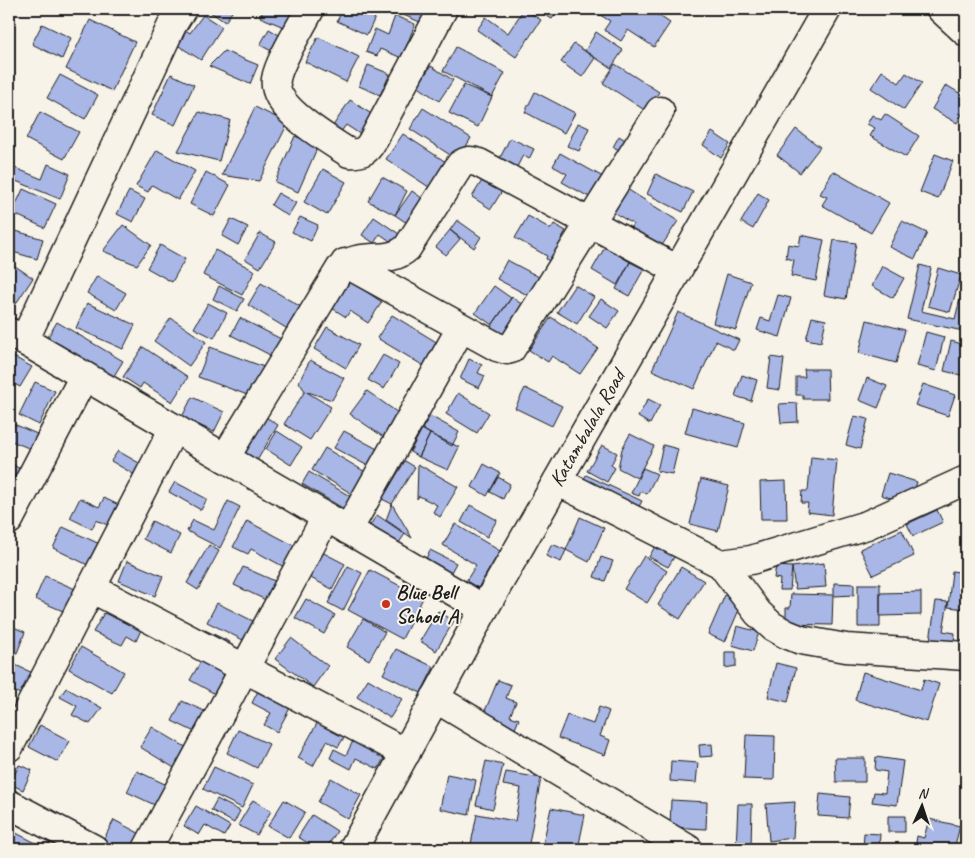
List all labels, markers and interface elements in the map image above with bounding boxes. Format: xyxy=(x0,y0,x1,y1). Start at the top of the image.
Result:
street label: Katambalala Road xyxy=(543,363,632,491)
place label: Blue Bell School A xyxy=(396,579,460,629)
marker: Blue Bell School A xyxy=(380,598,392,610)
north arrow xyxy=(898,780,948,830)
text: N xyxy=(918,785,930,802)

